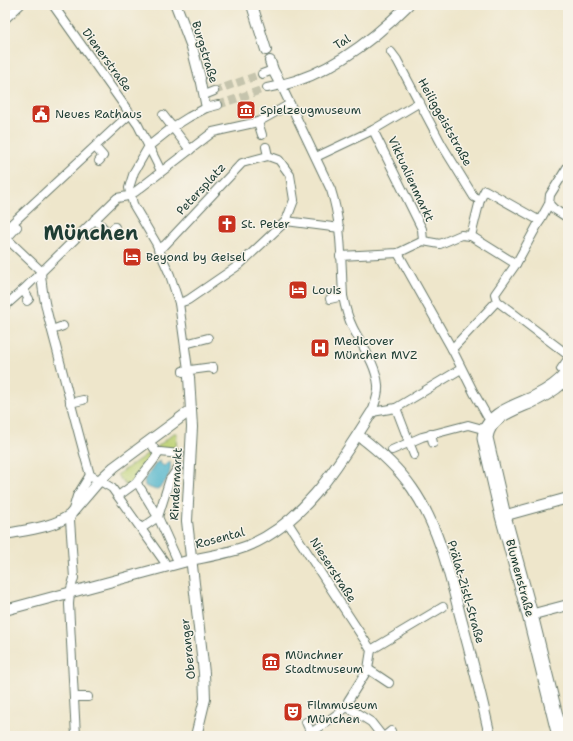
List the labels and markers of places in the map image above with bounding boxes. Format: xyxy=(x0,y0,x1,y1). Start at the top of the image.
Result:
museum icon: Spielzeugmuseum xyxy=(235,99,257,121)
place label: Spielzeugmuseum xyxy=(260,102,361,118)
public building icon: Neues Rathaus xyxy=(30,103,52,125)
place label: Neues Rathaus xyxy=(55,106,142,122)
church icon: St. Peter xyxy=(216,213,238,235)
place label: St. Peter xyxy=(241,216,290,232)
hotel icon: Beyond by Geisel xyxy=(121,246,143,268)
place label: Beyond by Geisel xyxy=(146,249,246,265)
hotel icon: Louis xyxy=(287,279,309,301)
place label: Louis xyxy=(312,282,342,298)
place label: Medicover München MVZ xyxy=(334,333,417,363)
hospital icon: Medicover München MVZ xyxy=(309,337,331,359)
place label: Münchner Stadtmuseum xyxy=(285,647,363,677)
museum icon: Münchner Stadtmuseum xyxy=(260,651,282,673)
place label: Filmmuseum München xyxy=(307,697,378,727)
theatre icon: Filmmuseum München xyxy=(282,701,304,723)

